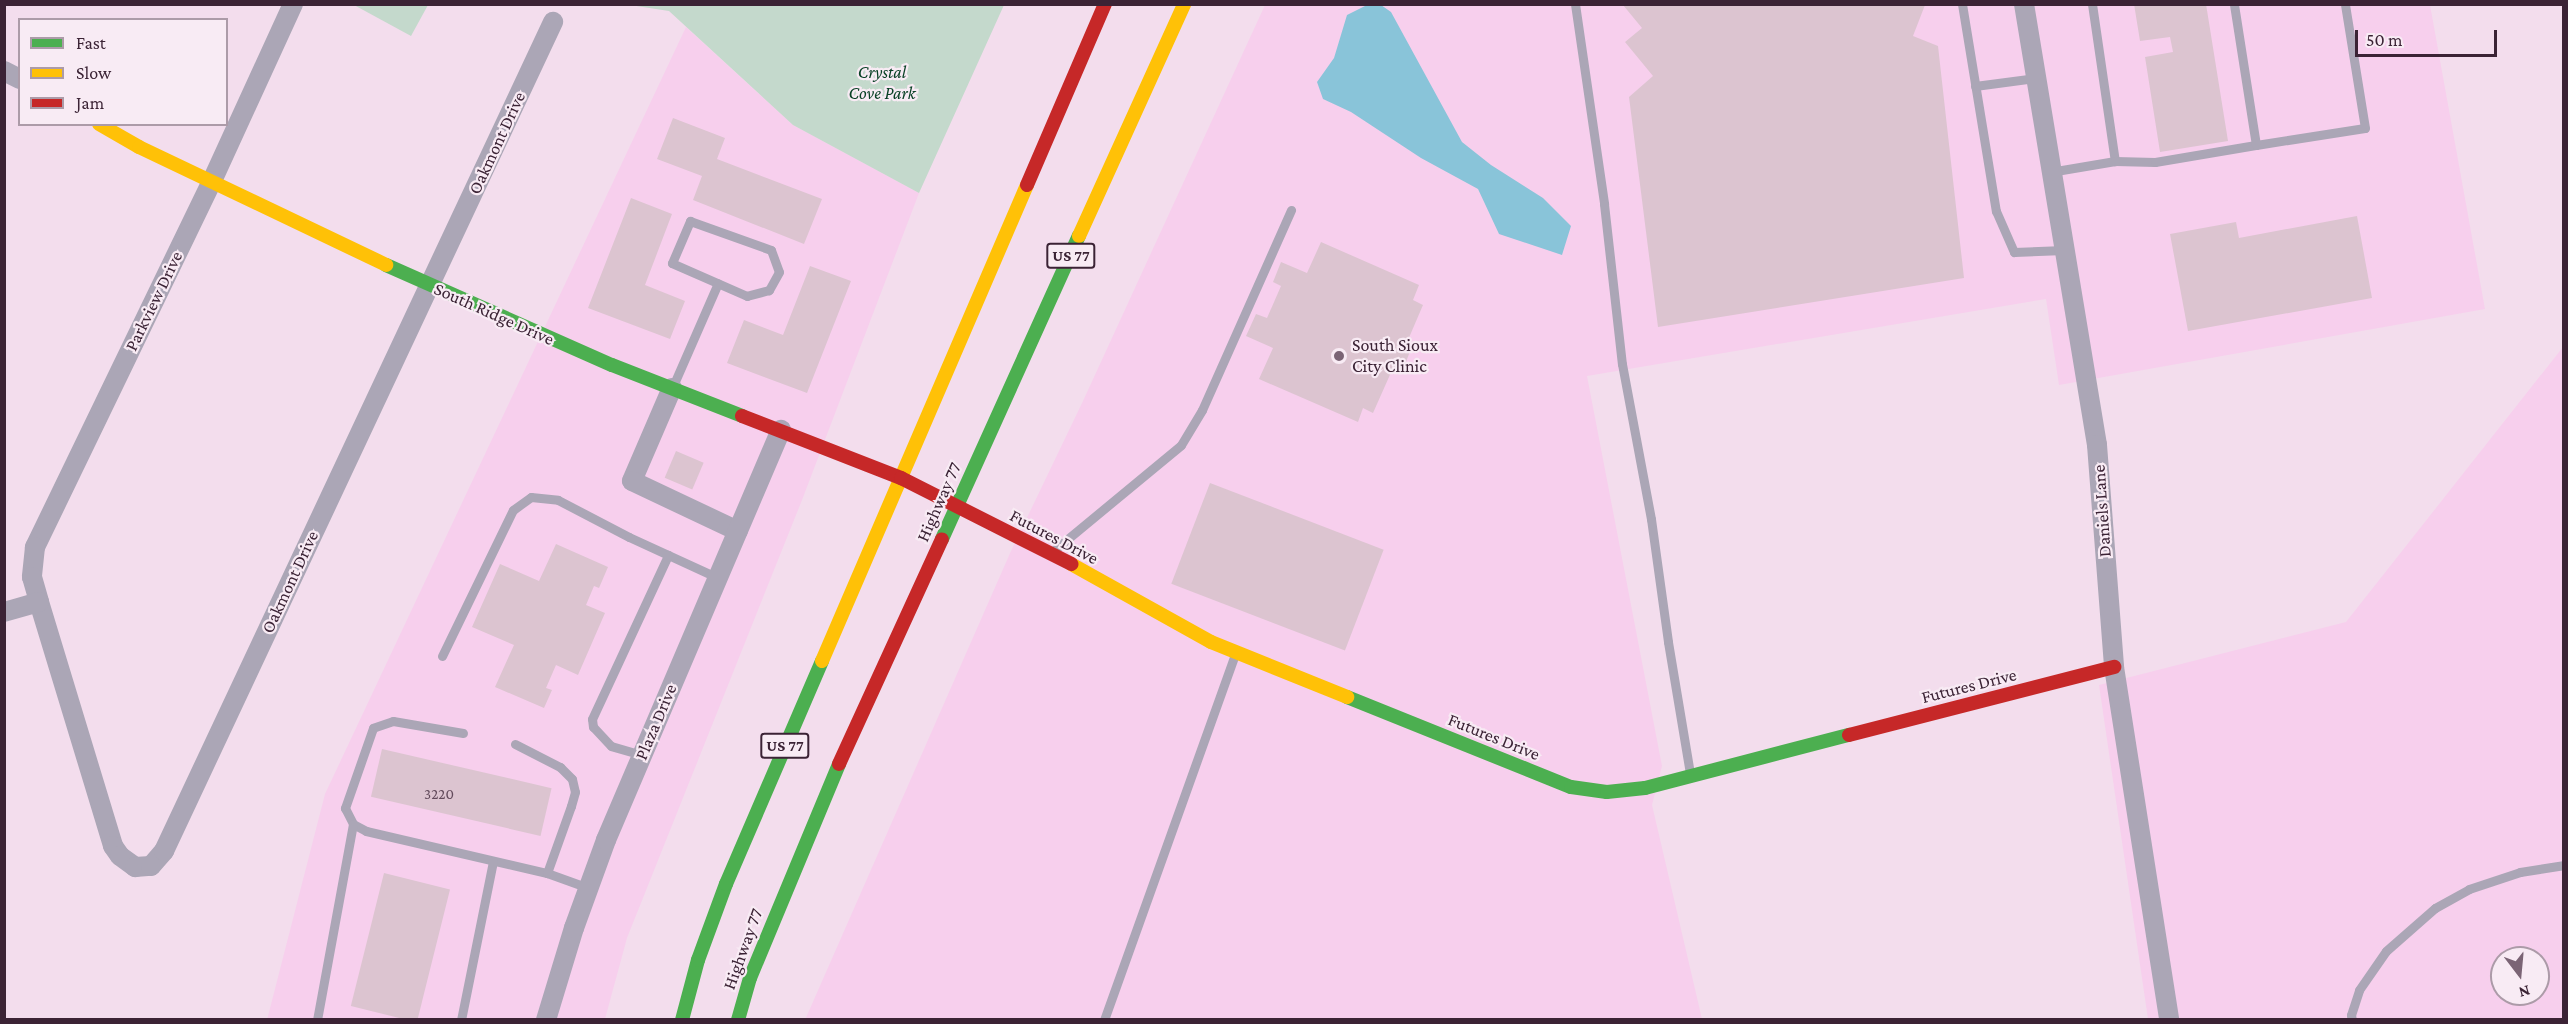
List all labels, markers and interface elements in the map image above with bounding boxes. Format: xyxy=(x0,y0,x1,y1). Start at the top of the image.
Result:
legend xyxy=(18,18,228,126)
scale bar xyxy=(2358,18,2500,56)
text: 50 m xyxy=(2366,30,2403,50)
text: Fast xyxy=(76,33,106,53)
park label: Crystal Cove Park xyxy=(848,62,916,104)
text: Slow xyxy=(76,63,111,83)
street label: Oakmont Drive xyxy=(464,88,530,198)
text: Jam xyxy=(76,93,104,113)
road number: US 77 xyxy=(1046,243,1096,269)
street label: Parkview Drive xyxy=(121,248,187,354)
street label: South Ridge Drive xyxy=(431,278,557,350)
place label: South Sioux City Clinic xyxy=(1352,335,1438,378)
marker: South Sioux City Clinic xyxy=(1330,347,1348,365)
street label: Highway 77 xyxy=(912,459,966,545)
street label: Daniels Lane xyxy=(2088,464,2116,558)
street label: Futures Drive xyxy=(1006,505,1102,569)
street label: Oakmont Drive xyxy=(257,527,323,637)
street label: Futures Drive xyxy=(1919,664,2019,708)
street label: Plaza Drive xyxy=(630,681,682,763)
street label: Futures Drive xyxy=(1445,709,1543,765)
road number: US 77 xyxy=(760,733,810,759)
house number: 3220 xyxy=(424,786,454,804)
street label: Highway 77 xyxy=(718,906,768,992)
north arrow xyxy=(2490,946,2550,1006)
text: N xyxy=(2517,982,2532,1002)

